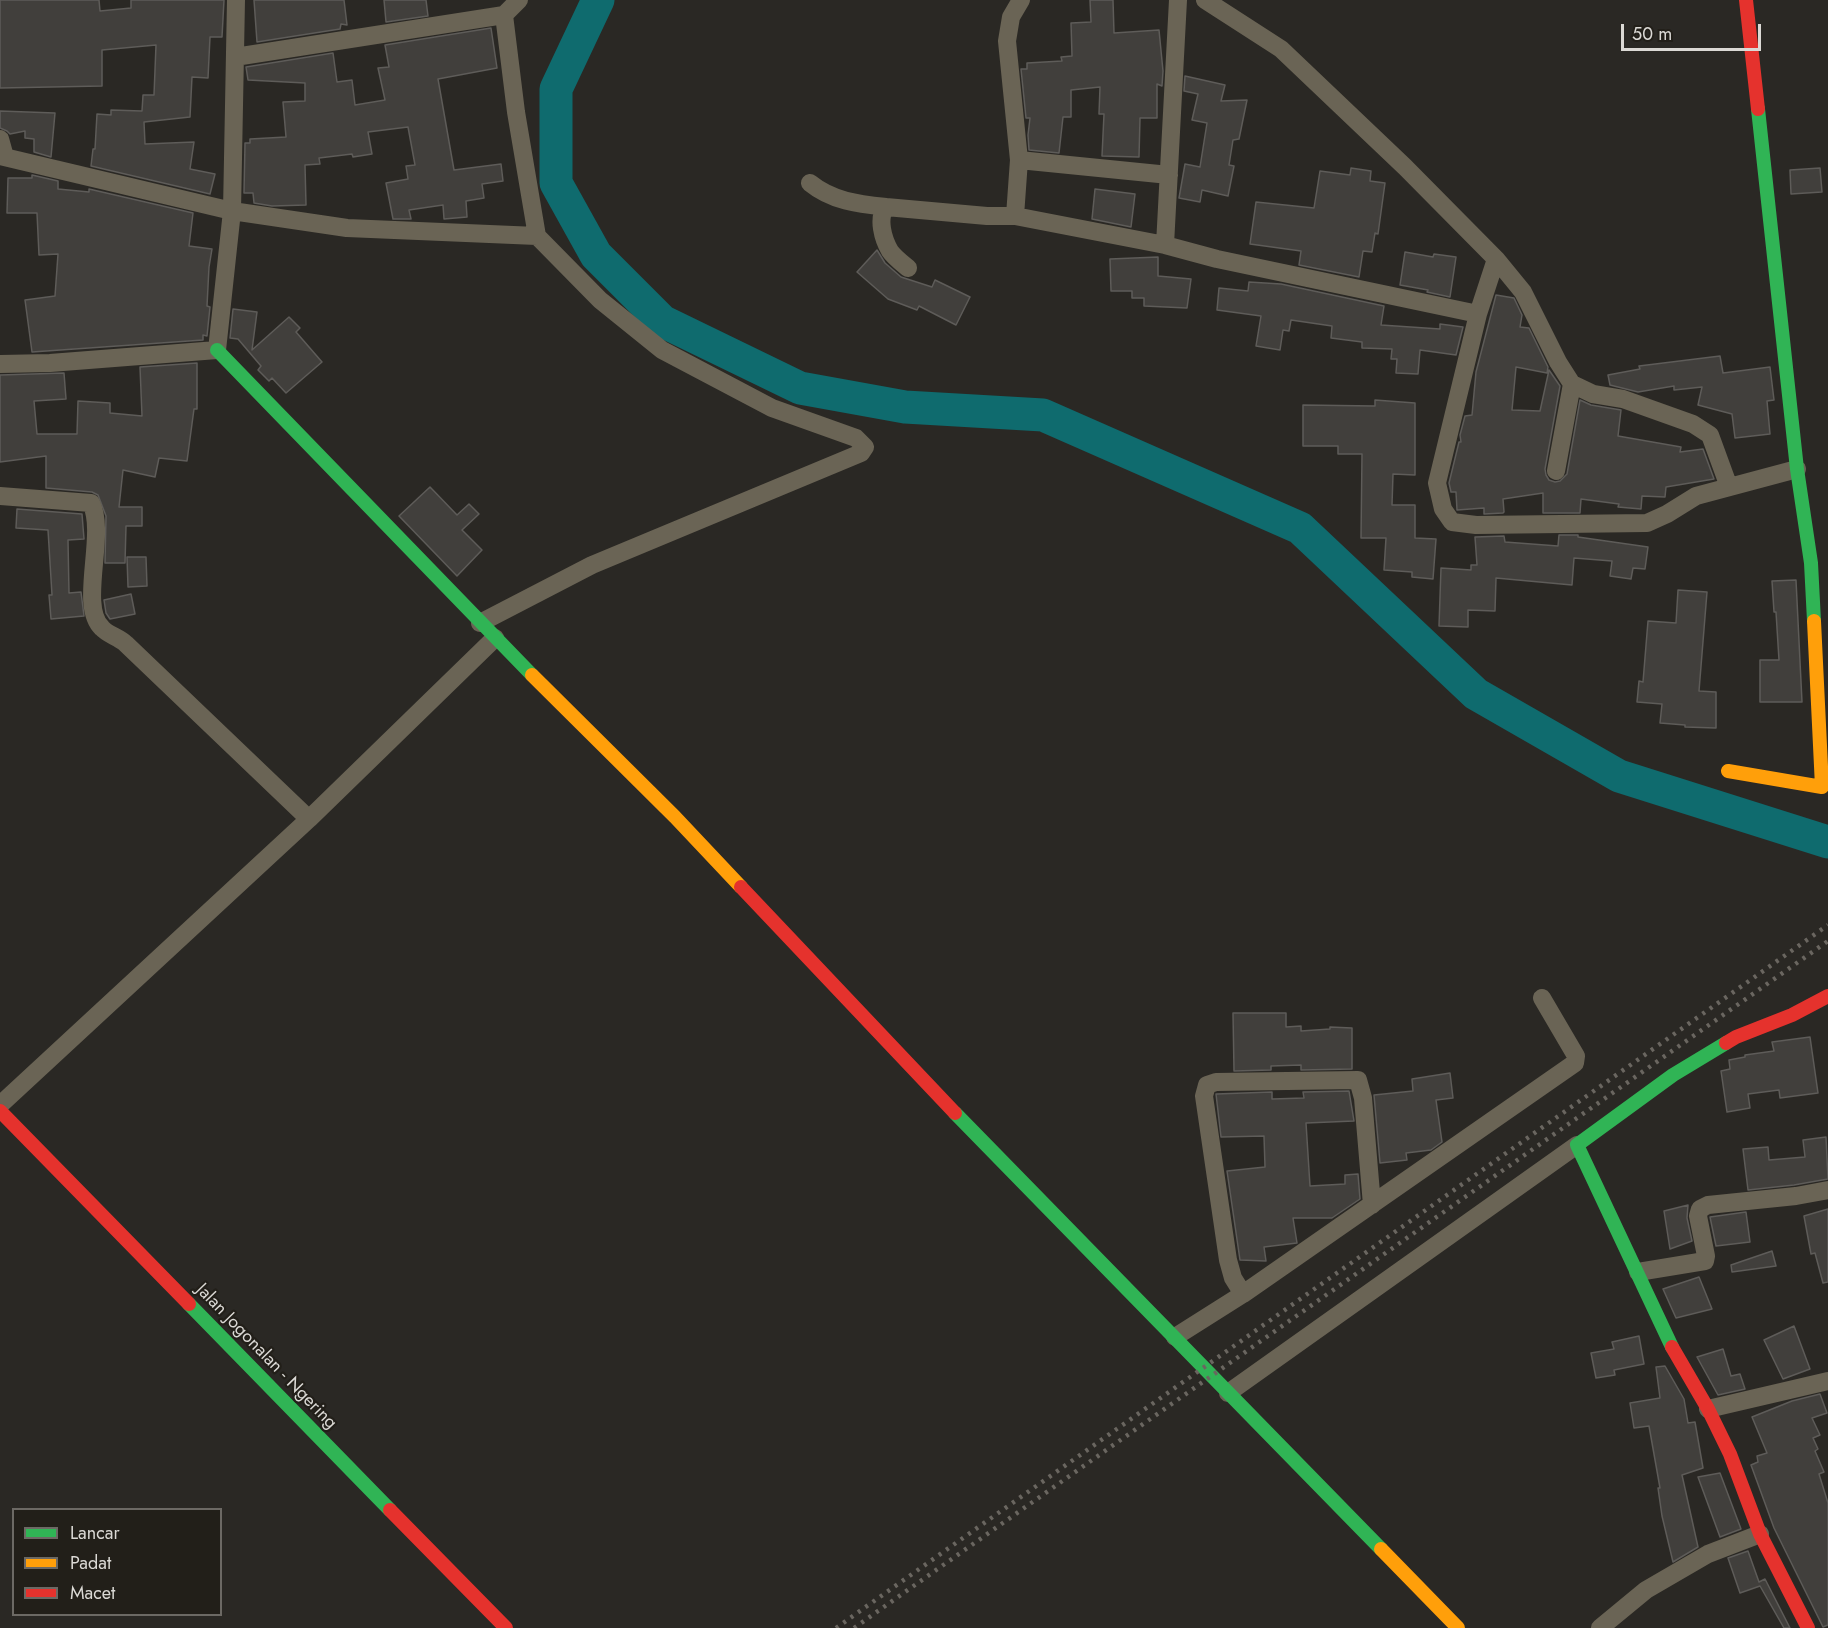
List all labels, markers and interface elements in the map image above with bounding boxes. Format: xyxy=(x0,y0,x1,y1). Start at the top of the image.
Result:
scale bar xyxy=(1624,12,1764,50)
text: 50 m xyxy=(1632,21,1672,47)
street label: Jalan Jogonalan - Ngering xyxy=(191,1280,341,1434)
legend xyxy=(12,1508,222,1616)
text: Lancar xyxy=(70,1520,120,1546)
text: Padat xyxy=(70,1550,111,1576)
text: Macet xyxy=(70,1580,115,1606)

